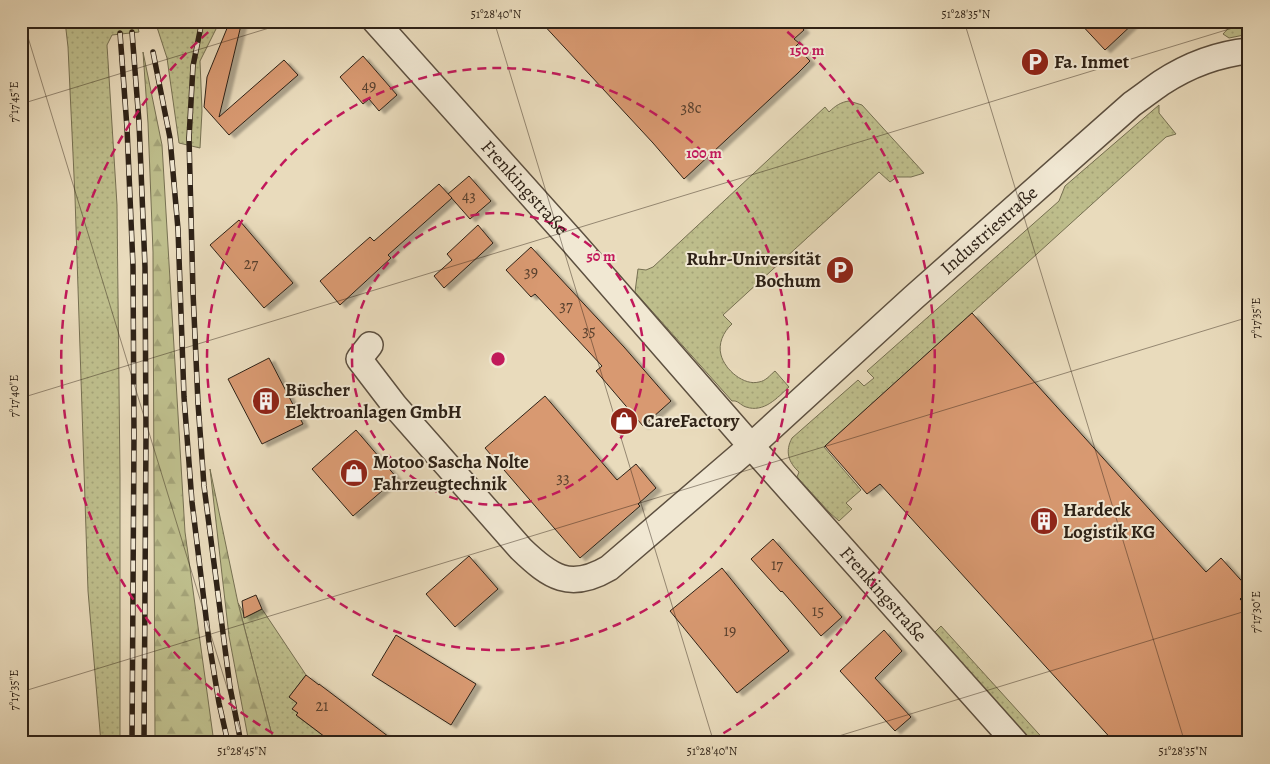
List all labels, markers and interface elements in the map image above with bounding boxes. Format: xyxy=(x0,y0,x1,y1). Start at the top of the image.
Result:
text: 51°28'40"N xyxy=(471,6,522,22)
text: 51°28'35"N xyxy=(942,6,991,22)
text: 150 m xyxy=(790,40,825,60)
parking icon: Fa. Inmet xyxy=(1020,47,1050,77)
place label: Fa. Inmet xyxy=(1054,49,1130,75)
house number: 49 xyxy=(362,75,376,97)
text: 7°17'45"E xyxy=(6,81,22,123)
house number: 38c xyxy=(680,97,702,119)
street label: Frenkingstraße xyxy=(475,135,574,241)
text: 100 m xyxy=(686,143,722,163)
street label: Industriestraße xyxy=(935,180,1044,281)
house number: 43 xyxy=(462,185,476,207)
text: 50 m xyxy=(586,246,616,266)
place label: Ruhr-Universität Bochum xyxy=(686,246,822,294)
house number: 27 xyxy=(244,253,258,275)
parking icon: Ruhr-Universität Bochum xyxy=(825,255,855,285)
house number: 39 xyxy=(524,261,538,283)
house number: 37 xyxy=(559,295,573,317)
text: 7°17'35"E xyxy=(1248,298,1264,338)
house number: 35 xyxy=(582,320,596,342)
centre of rings xyxy=(489,350,507,368)
text: 7°17'40"E xyxy=(6,375,22,417)
place label: Büscher Elektroanlagen GmbH xyxy=(285,377,462,425)
building icon: Büscher Elektroanlagen GmbH xyxy=(251,386,281,416)
shop icon: CareFactory xyxy=(609,406,639,436)
place label: CareFactory xyxy=(643,408,741,434)
place label: Motoo Sascha Nolte Fahrzeugtechnik xyxy=(373,449,529,497)
shop icon: Motoo Sascha Nolte Fahrzeugtechnik xyxy=(339,458,369,488)
house number: 33 xyxy=(556,467,570,489)
place label: Hardeck Logistik KG xyxy=(1063,497,1155,545)
building icon: Hardeck Logistik KG xyxy=(1029,506,1059,536)
street label: Frenkingstraße xyxy=(834,541,933,647)
house number: 17 xyxy=(771,554,783,576)
text: 7°17'30"E xyxy=(1248,591,1264,633)
house number: 15 xyxy=(812,600,824,622)
house number: 19 xyxy=(724,620,736,642)
text: 7°17'35"E xyxy=(6,670,22,710)
house number: 21 xyxy=(315,695,329,717)
text: 51°28'45"N xyxy=(217,743,267,759)
text: 51°28'40"N xyxy=(687,743,738,759)
text: 51°28'35"N xyxy=(1159,743,1208,759)

